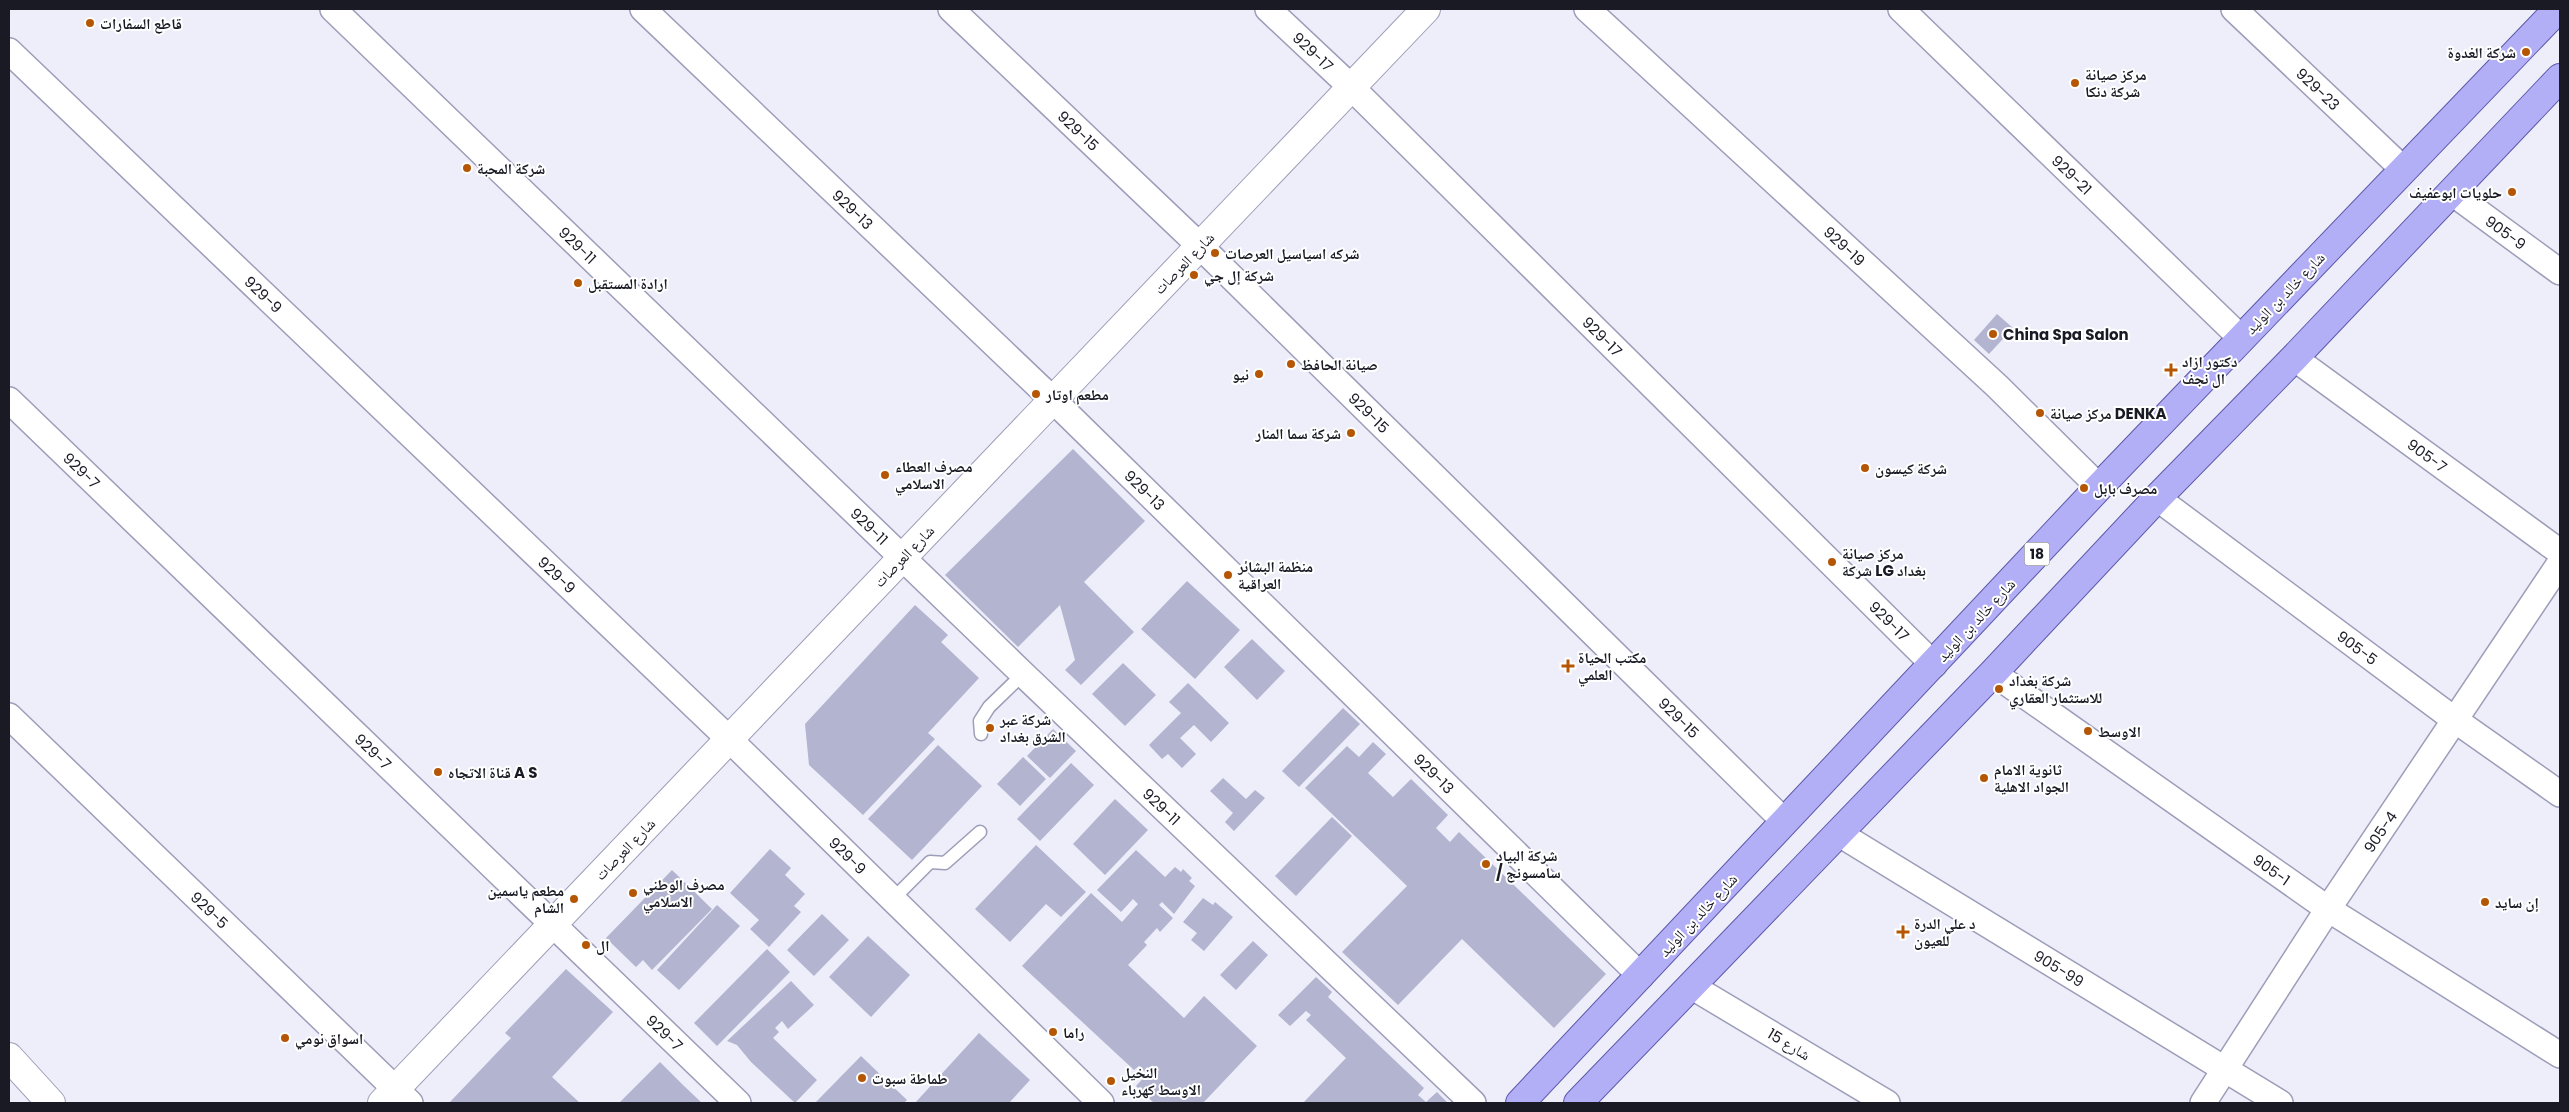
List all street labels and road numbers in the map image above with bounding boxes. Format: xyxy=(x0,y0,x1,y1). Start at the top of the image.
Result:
street label: 929-17 xyxy=(1288,27,1338,76)
street label: 929-23 xyxy=(2292,63,2345,115)
street label: 929-15 xyxy=(1053,105,1104,155)
street label: 929-21 xyxy=(2047,150,2097,199)
street label: 929-13 xyxy=(828,184,878,234)
street label: 905-9 xyxy=(2481,210,2531,254)
street label: 929-19 xyxy=(1819,221,1870,271)
street label: 929-11 xyxy=(554,222,601,268)
street label: شارع العرصات xyxy=(1149,227,1219,299)
street label: شارع خالد بن الوليد xyxy=(2240,247,2330,339)
street label: 929-9 xyxy=(240,271,287,317)
street label: 929-17 xyxy=(1578,312,1627,361)
street label: 929-15 xyxy=(1344,387,1394,437)
street label: 905-7 xyxy=(2403,434,2452,477)
street label: 929-7 xyxy=(59,447,105,493)
street label: 929-13 xyxy=(1120,465,1170,515)
street label: 929-11 xyxy=(846,503,893,549)
street label: شارع العرصات xyxy=(869,520,939,592)
road number: 18 xyxy=(2024,542,2050,566)
street label: 929-9 xyxy=(533,551,581,598)
street label: شارع خالد بن الوليد xyxy=(1932,574,2020,666)
street label: 929-17 xyxy=(1865,596,1914,645)
street label: 905-5 xyxy=(2333,625,2382,670)
street label: 929-15 xyxy=(1654,693,1704,743)
street label: 929-7 xyxy=(350,728,396,774)
street label: 929-13 xyxy=(1409,748,1459,798)
street label: 929-11 xyxy=(1138,783,1185,830)
street label: 905-4 xyxy=(2358,807,2401,857)
street label: شارع العرصات xyxy=(590,813,660,885)
street label: 929-9 xyxy=(824,832,871,879)
street label: 905-1 xyxy=(2249,849,2295,890)
street label: شارع خالد بن الوليد xyxy=(1654,869,1742,961)
street label: 929-5 xyxy=(186,886,233,933)
street label: 905-99 xyxy=(2030,945,2088,991)
street label: 929-7 xyxy=(642,1010,688,1055)
street label: شارع 15 xyxy=(1764,1023,1815,1065)

